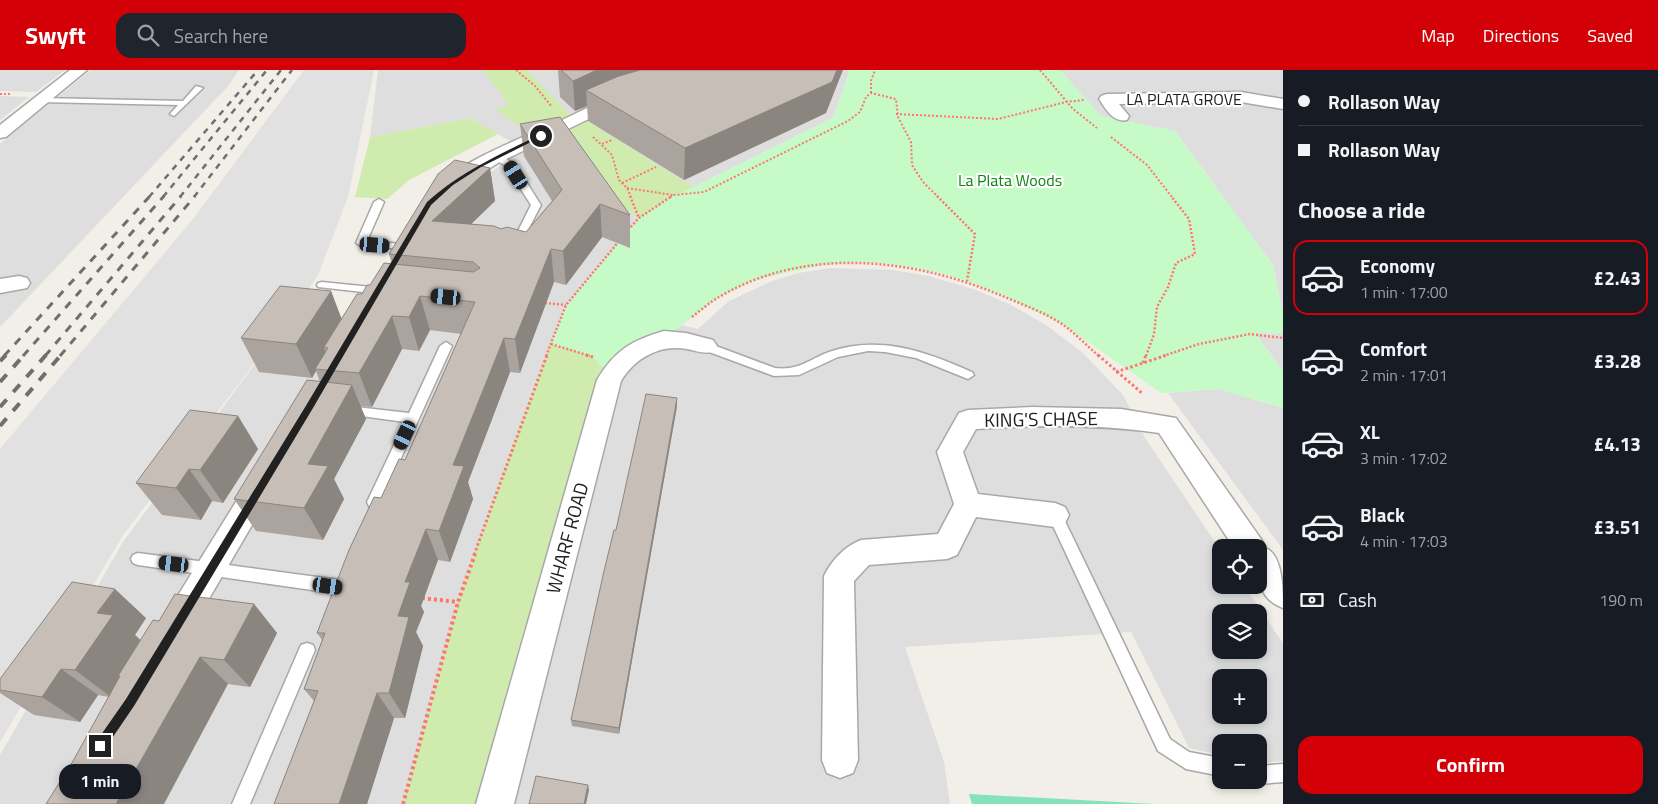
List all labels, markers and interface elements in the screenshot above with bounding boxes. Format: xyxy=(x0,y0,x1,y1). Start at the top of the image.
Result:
search box xyxy=(116,13,466,58)
text: Swyft xyxy=(25,17,86,53)
icon: search xyxy=(134,21,162,49)
text: Search here xyxy=(174,21,268,50)
text: Map xyxy=(1421,22,1455,49)
text: Directions xyxy=(1483,22,1559,49)
text: Saved xyxy=(1587,22,1633,49)
street label: LA PLATA GROVE xyxy=(1126,87,1242,111)
text: Rollason Way xyxy=(1328,87,1440,116)
route start xyxy=(530,125,552,147)
text: Rollason Way xyxy=(1328,135,1440,164)
car xyxy=(501,158,530,192)
park label: La Plata Woods xyxy=(958,168,1062,192)
text: Choose a ride xyxy=(1298,193,1425,227)
car xyxy=(359,236,390,254)
text: Economy xyxy=(1360,251,1435,280)
icon: car xyxy=(1300,255,1345,300)
text: £2.43 xyxy=(1594,263,1641,292)
text: 1 min · 17:00 xyxy=(1360,280,1448,304)
car xyxy=(430,288,461,306)
text: Comfort xyxy=(1360,334,1427,363)
icon: car xyxy=(1300,338,1345,383)
text: £3.28 xyxy=(1594,346,1641,375)
text: 2 min · 17:01 xyxy=(1360,363,1448,387)
street label: KING'S CHASE xyxy=(984,403,1098,434)
text: XL xyxy=(1360,417,1380,446)
car xyxy=(391,418,418,452)
icon: car xyxy=(1300,421,1345,466)
text: £4.13 xyxy=(1594,429,1641,458)
text: 3 min · 17:02 xyxy=(1360,446,1448,470)
street label: WHARF ROAD xyxy=(538,479,595,597)
text: Black xyxy=(1360,500,1405,529)
icon: car xyxy=(1300,504,1345,549)
text: £3.51 xyxy=(1594,512,1641,541)
text: 4 min · 17:03 xyxy=(1360,529,1448,553)
map controls xyxy=(1212,539,1267,789)
button: locate xyxy=(1212,539,1267,594)
car xyxy=(158,555,189,573)
car xyxy=(312,576,343,596)
text: Cash xyxy=(1338,585,1377,614)
icon: cash xyxy=(1298,586,1326,614)
text: 190 m xyxy=(1599,588,1643,612)
button: layers xyxy=(1212,604,1267,659)
button: + xyxy=(1212,669,1267,724)
button: − xyxy=(1212,734,1267,789)
route end xyxy=(89,735,111,757)
button: Confirm xyxy=(1298,736,1643,794)
callout: 1 min xyxy=(59,764,141,798)
text: 1 min xyxy=(81,769,119,793)

